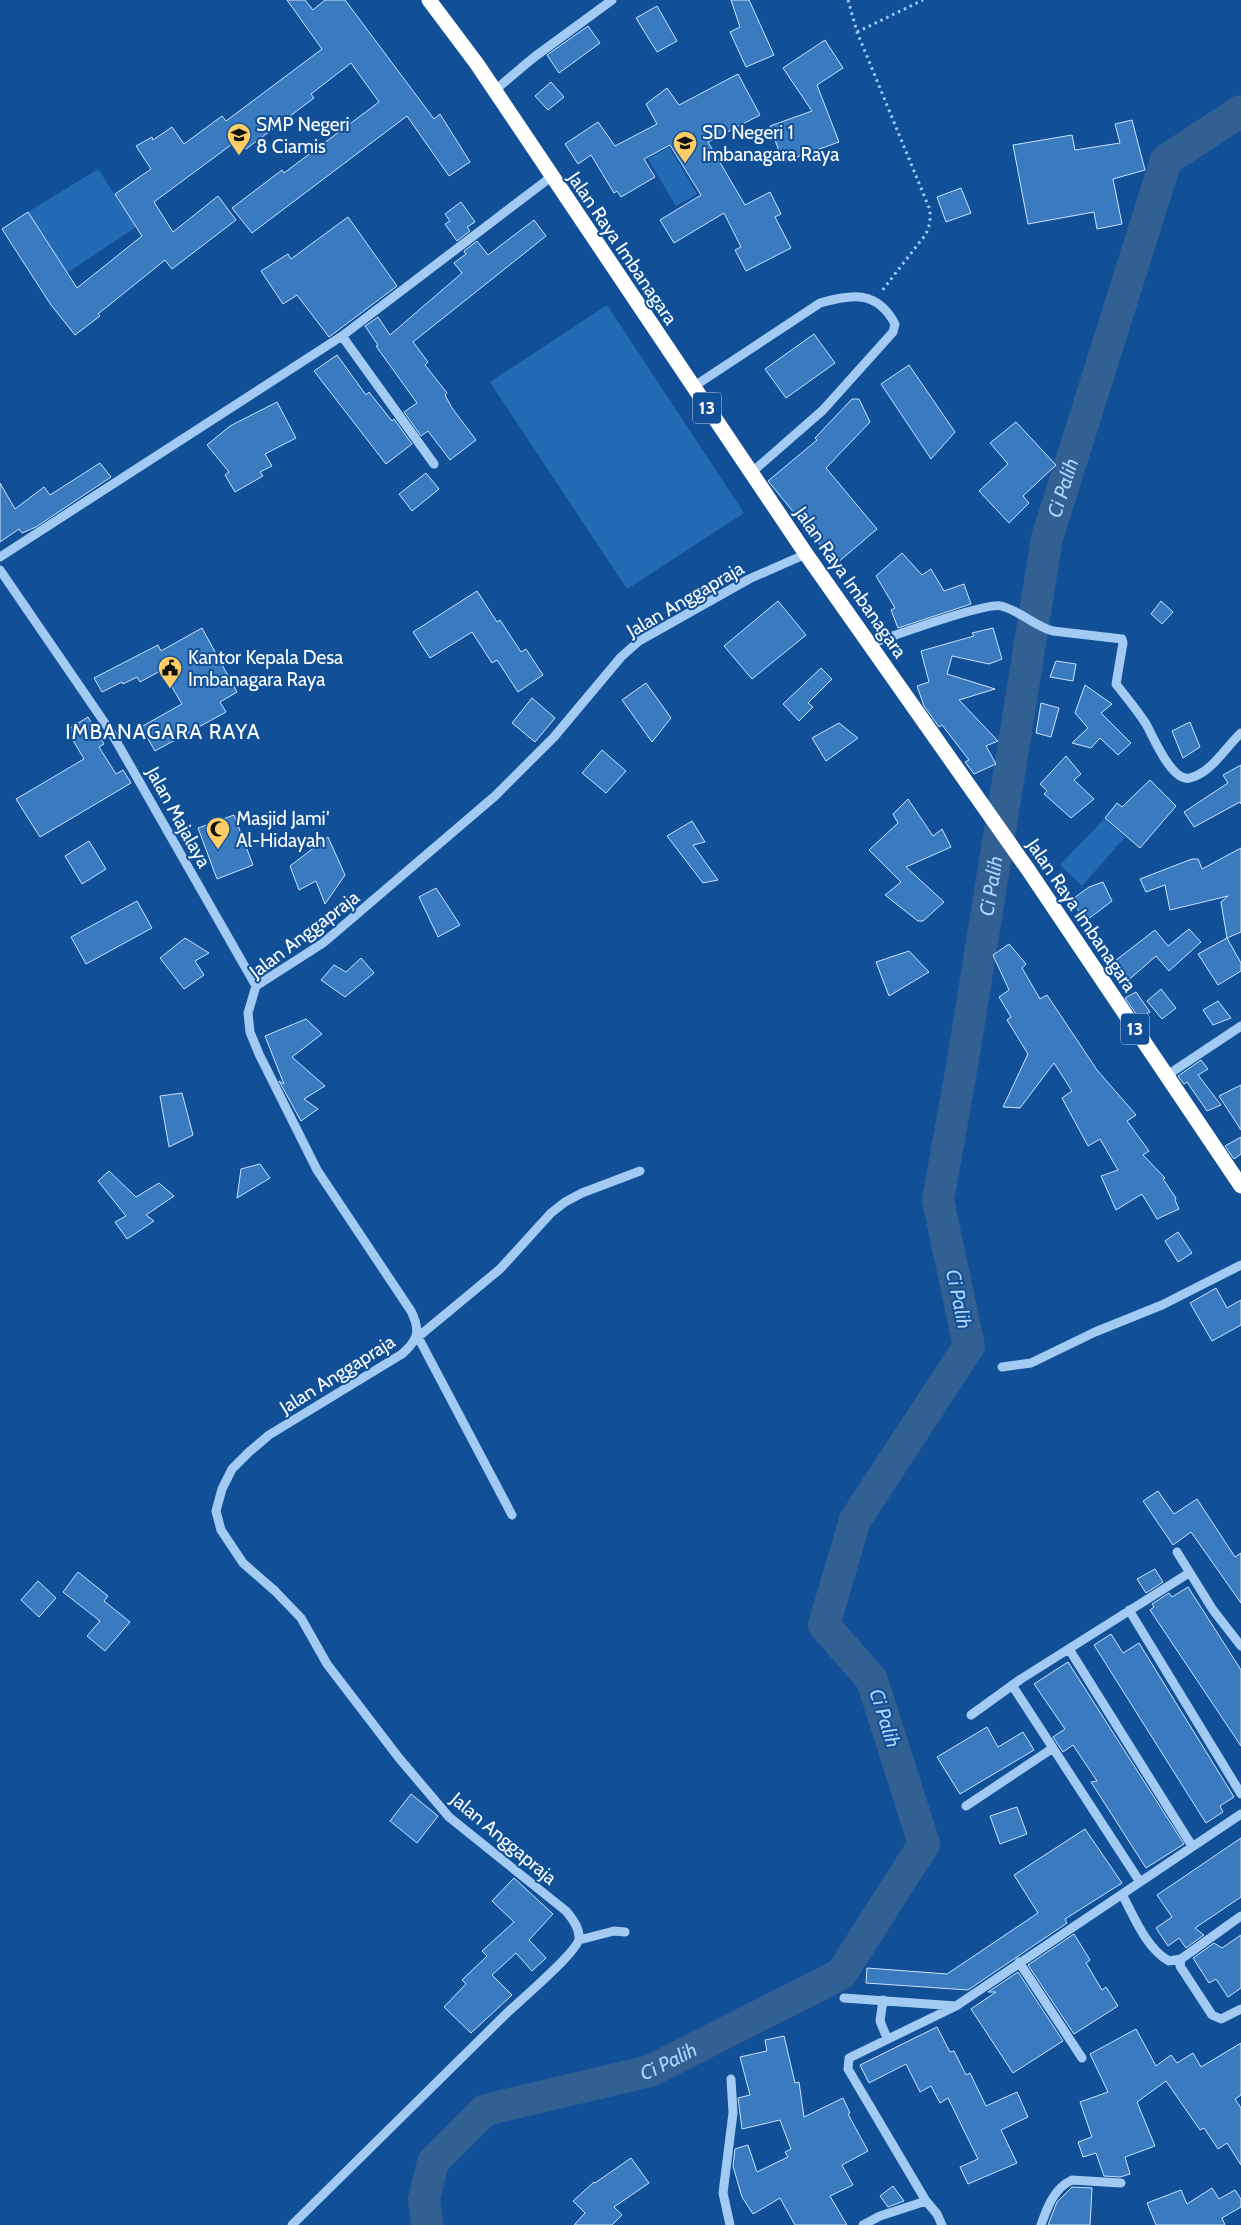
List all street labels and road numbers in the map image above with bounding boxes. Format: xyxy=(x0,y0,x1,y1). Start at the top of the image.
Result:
street label: Jalan Raya Imbanagara xyxy=(562,167,682,329)
road number: 13 xyxy=(693,392,721,423)
street label: Jalan Raya Imbanagara xyxy=(789,501,912,662)
street label: Jalan Anggapraja xyxy=(622,557,748,643)
street label: Jalan Majalaya xyxy=(141,762,216,872)
street label: Jalan Raya Imbanagara xyxy=(1021,834,1141,996)
street label: Jalan Anggapraja xyxy=(244,886,364,984)
road number: 13 xyxy=(1121,1014,1149,1044)
street label: Jalan Anggapraja xyxy=(275,1330,399,1420)
street label: Jalan Anggapraja xyxy=(445,1787,561,1889)

